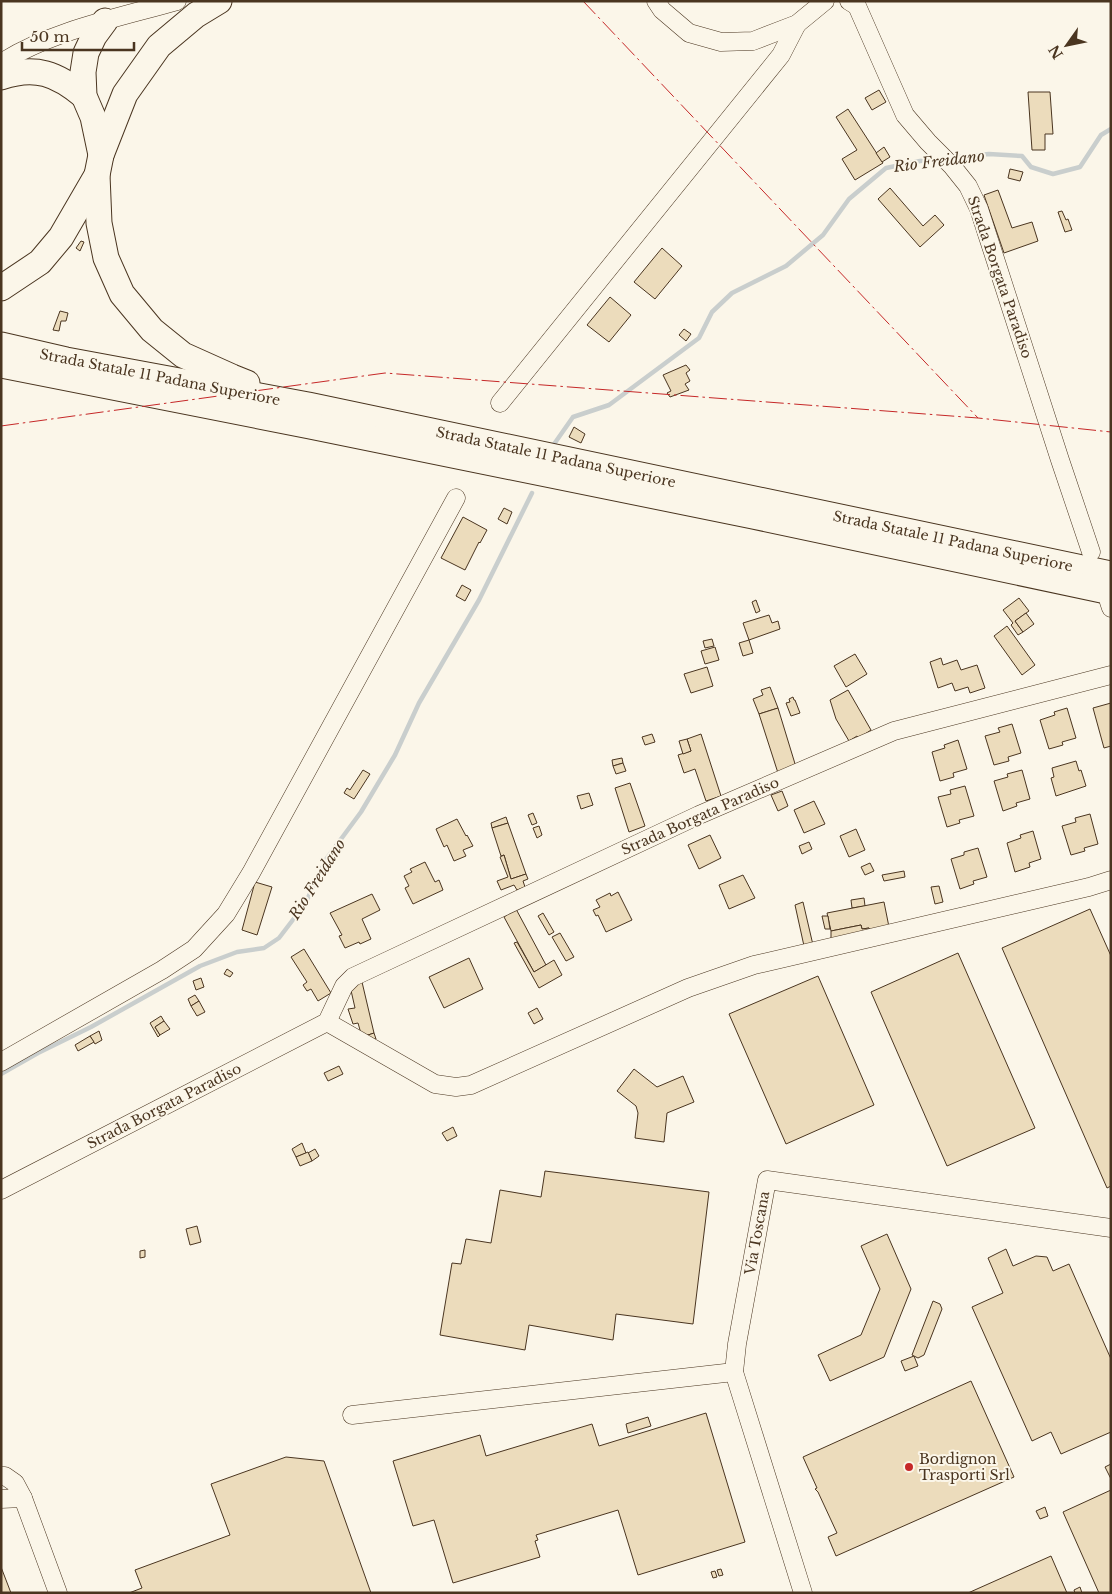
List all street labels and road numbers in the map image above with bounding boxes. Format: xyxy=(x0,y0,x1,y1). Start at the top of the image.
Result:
street label: Strada Borgata Paradiso xyxy=(964,193,1036,361)
street label: Strada Statale 11 Padana Superiore xyxy=(38,345,282,409)
street label: Strada Statale 11 Padana Superiore xyxy=(434,423,678,491)
street label: Strada Statale 11 Padana Superiore xyxy=(831,507,1075,575)
street label: Strada Borgata Paradiso xyxy=(618,773,782,859)
street label: Strada Borgata Paradiso xyxy=(84,1059,244,1153)
street label: Via Toscana xyxy=(741,1190,773,1277)

